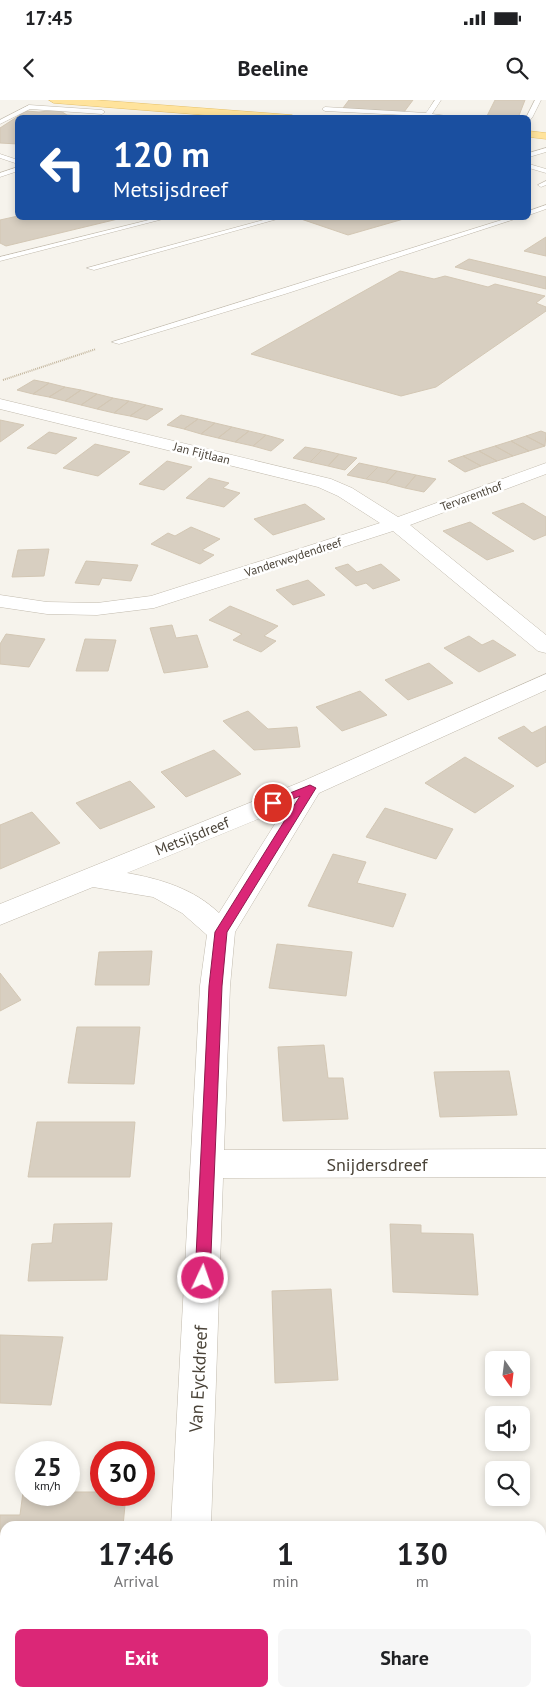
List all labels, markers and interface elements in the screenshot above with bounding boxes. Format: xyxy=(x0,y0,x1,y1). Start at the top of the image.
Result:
text: 17:45 xyxy=(25,6,73,30)
icon: back xyxy=(15,54,43,82)
text: Beeline xyxy=(238,54,308,82)
icon: search xyxy=(503,54,531,82)
text: 120 m xyxy=(113,131,210,177)
icon: left xyxy=(30,135,95,200)
text: Metsijsdreef xyxy=(113,175,228,203)
street label: Jan Fijtlaan xyxy=(171,438,232,467)
street label: Tervarenthof xyxy=(438,478,505,514)
street label: Vanderweydendreef xyxy=(242,534,344,580)
pin xyxy=(252,782,294,824)
icon: arrive xyxy=(259,789,287,817)
street label: Metsijsdreef xyxy=(152,812,233,859)
street label: Snijdersdreef xyxy=(326,1153,429,1176)
position arrow xyxy=(176,1251,228,1303)
street label: Van Eyckdreef xyxy=(184,1324,212,1434)
north arrow xyxy=(485,1351,530,1396)
map controls xyxy=(485,1351,530,1506)
button: sound xyxy=(485,1406,530,1451)
speed limit sign: 30 xyxy=(90,1441,155,1506)
text: 25 xyxy=(33,1451,62,1483)
button: search xyxy=(485,1461,530,1506)
text: km/h xyxy=(34,1478,61,1493)
text: 17:46 xyxy=(98,1534,174,1573)
text: 1 xyxy=(277,1534,294,1573)
text: 130 xyxy=(397,1534,448,1573)
text: Arrival xyxy=(114,1571,159,1591)
text: min xyxy=(273,1571,299,1591)
text: m xyxy=(416,1571,429,1591)
button: Exit xyxy=(15,1629,268,1687)
button: Share xyxy=(278,1629,531,1687)

